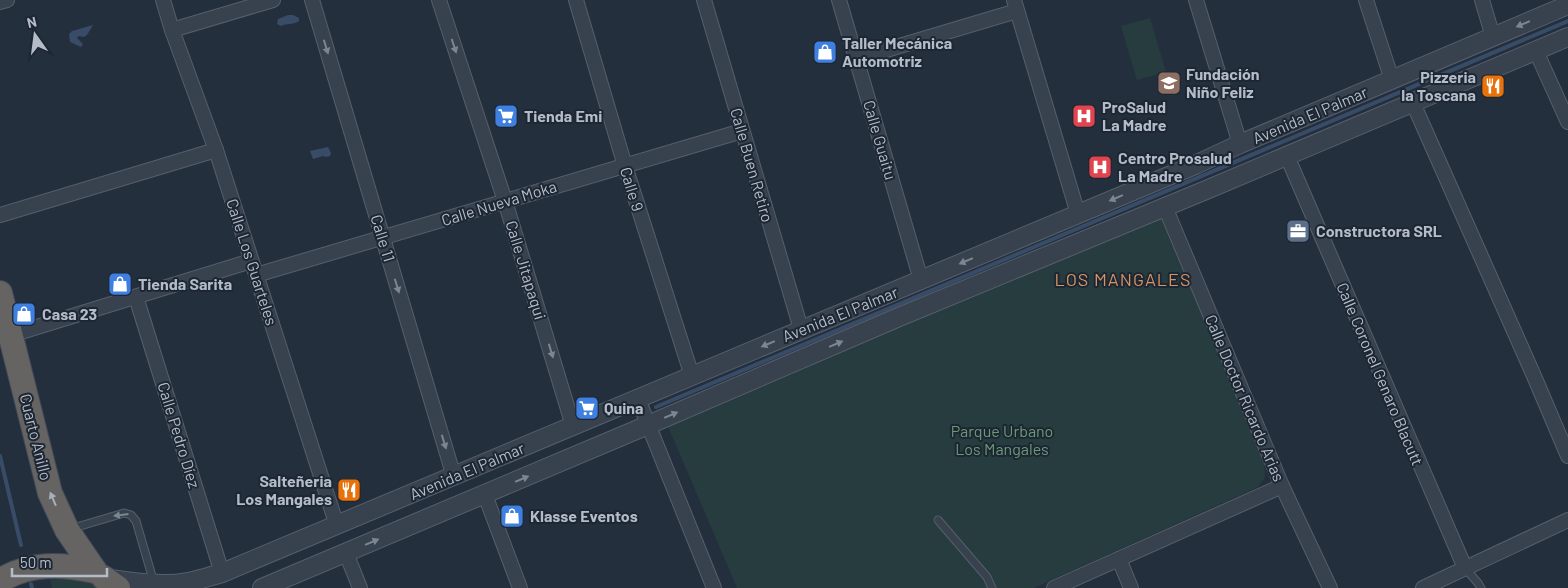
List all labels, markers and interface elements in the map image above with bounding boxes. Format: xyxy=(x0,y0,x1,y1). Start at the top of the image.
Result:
north arrow xyxy=(10,10,60,60)
text: N xyxy=(25,13,38,31)
one-way arrow xyxy=(1516,21,1530,29)
place label: Taller Mecánica Automotriz xyxy=(842,33,952,70)
one-way arrow xyxy=(323,39,331,54)
one-way arrow xyxy=(451,39,458,54)
shop icon: Taller Mecánica Automotriz xyxy=(812,39,838,65)
place label: Fundación Niño Feliz xyxy=(1186,64,1260,101)
place label: Pizzeria la Toscana xyxy=(1401,67,1476,104)
school or university icon: Fundación Niño Feliz xyxy=(1156,70,1182,96)
restaurant icon: Pizzeria la Toscana xyxy=(1480,73,1506,99)
street label: Avenida El Palmar xyxy=(1249,82,1370,147)
place label: ProSalud La Madre xyxy=(1102,97,1167,134)
street label: Calle Guaitu xyxy=(860,98,901,182)
supermarket icon: Tienda Emi xyxy=(493,103,519,129)
hospital icon: ProSalud La Madre xyxy=(1071,103,1097,129)
street label: Calle Buen Retiro xyxy=(727,105,778,224)
place label: Tienda Emi xyxy=(524,106,602,125)
place label: Centro Prosalud La Madre xyxy=(1118,148,1232,185)
hospital icon: Centro Prosalud La Madre xyxy=(1087,154,1113,180)
street label: Calle 9 xyxy=(617,164,648,213)
street label: Calle Nueva Moka xyxy=(439,176,559,229)
one-way arrow xyxy=(1108,194,1123,202)
street label: Calle Los Guarteles xyxy=(223,196,282,328)
street label: Calle 11 xyxy=(367,212,400,264)
street label: Calle Jitapaqui xyxy=(502,218,551,322)
office icon: Constructora SRL xyxy=(1285,218,1311,244)
place label: Constructora SRL xyxy=(1316,221,1442,240)
one-way arrow xyxy=(958,257,973,265)
district label: LOS MANGALES xyxy=(1054,268,1192,290)
shop icon: Tienda Sarita xyxy=(107,271,133,297)
place label: Tienda Sarita xyxy=(138,274,232,293)
one-way arrow xyxy=(394,279,402,294)
street label: Calle Coronel Genaro Blacutt xyxy=(1333,279,1428,468)
street label: Avenida El Palmar xyxy=(779,282,901,345)
shop icon: Casa 23 xyxy=(11,301,37,327)
place label: Casa 23 xyxy=(42,304,97,323)
street label: Calle Doctor Ricardo Arias xyxy=(1202,312,1289,484)
one-way arrow xyxy=(761,340,775,348)
one-way arrow xyxy=(829,340,844,348)
one-way arrow xyxy=(547,344,555,359)
street label: Calle Pedro Díez xyxy=(154,380,205,490)
street label: Cuarto Anillo xyxy=(17,392,56,482)
supermarket icon: Quina xyxy=(574,395,600,421)
place label: Quina xyxy=(604,398,644,417)
one-way arrow xyxy=(664,411,678,419)
park label: Parque Urbano Los Mangales xyxy=(951,421,1053,458)
one-way arrow xyxy=(440,435,448,450)
street label: Avenida El Palmar xyxy=(406,438,527,503)
place label: Salteñeria Los Mangales xyxy=(236,471,332,508)
one-way arrow xyxy=(515,475,530,483)
restaurant icon: Salteñeria Los Mangales xyxy=(336,477,362,503)
one-way arrow xyxy=(48,492,56,506)
shop icon: Klasse Eventos xyxy=(499,503,525,529)
place label: Klasse Eventos xyxy=(530,506,638,525)
one-way arrow xyxy=(113,512,129,520)
one-way arrow xyxy=(365,538,380,546)
scale bar xyxy=(12,546,108,578)
text: 50 m xyxy=(20,553,52,571)

